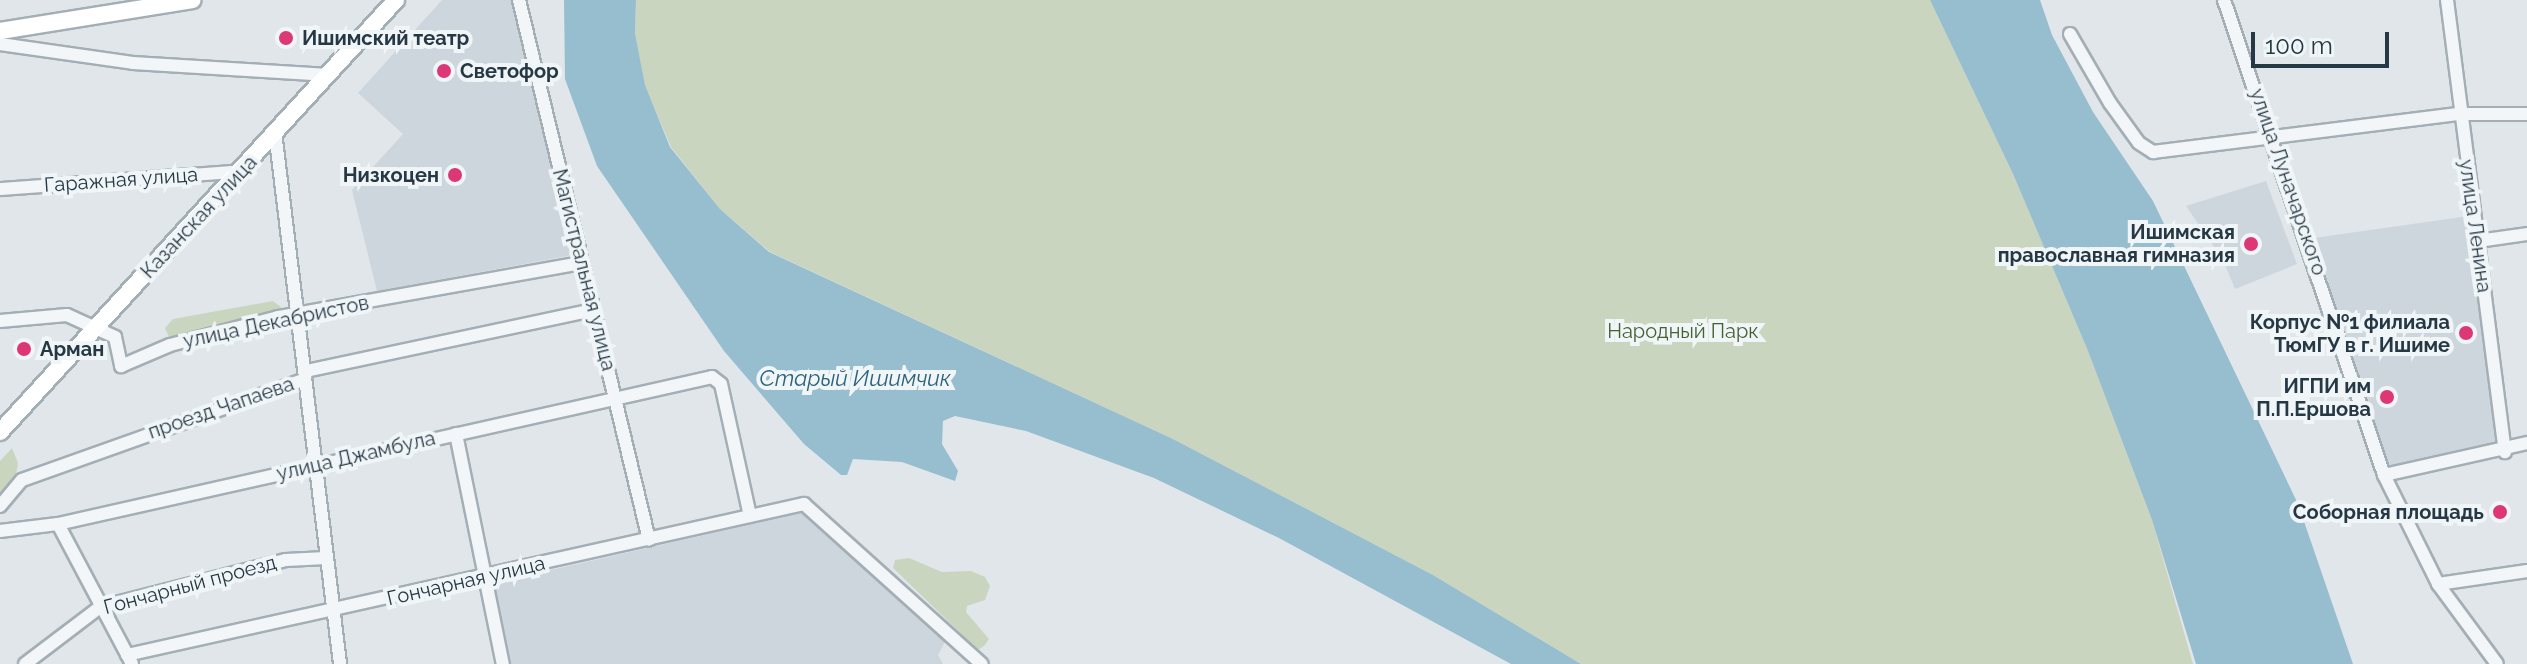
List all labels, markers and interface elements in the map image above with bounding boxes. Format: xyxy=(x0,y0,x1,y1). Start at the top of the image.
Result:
scale bar xyxy=(2255,16,2393,66)
place label: Ишимский театр xyxy=(302,26,469,50)
marker: Ишимский театр xyxy=(277,29,295,47)
text: 100 m xyxy=(2265,31,2333,60)
place label: Светофор xyxy=(460,59,559,83)
marker: Светофор xyxy=(435,62,453,80)
street label: улица Луначарского xyxy=(2245,85,2331,279)
street label: Казанская улица xyxy=(136,150,262,284)
street label: улица Ленина xyxy=(2454,158,2496,294)
street label: Гаражная улица xyxy=(43,163,199,197)
place label: Низкоцен xyxy=(343,163,439,187)
marker: Низкоцен xyxy=(446,166,464,184)
street label: Магистральная улица xyxy=(547,166,621,374)
place label: Ишимская православная гимназия xyxy=(1998,220,2235,267)
marker: Ишимская православная гимназия xyxy=(2242,235,2260,253)
street label: улица Декабристов xyxy=(181,291,371,353)
place label: Корпус №1 филиала ТюмГУ в г. Ишиме xyxy=(2250,310,2450,357)
park label: Народный Парк xyxy=(1607,319,1759,343)
marker: Корпус №1 филиала ТюмГУ в г. Ишиме xyxy=(2457,324,2475,342)
place label: Арман xyxy=(40,337,104,361)
marker: Арман xyxy=(15,340,33,358)
water label: Старый Ишимчик xyxy=(759,366,951,392)
street label: проезд Чапаева xyxy=(145,372,297,444)
place label: ИГПИ им П.П.Ершова xyxy=(2256,374,2371,421)
marker: ИГПИ им П.П.Ершова xyxy=(2378,388,2396,406)
street label: улица Джамбула xyxy=(274,426,438,486)
place label: Соборная площадь xyxy=(2293,500,2484,524)
marker: Соборная площадь xyxy=(2491,503,2509,521)
street label: Гончарный проезд xyxy=(101,550,279,620)
street label: Гончарная улица xyxy=(384,551,548,611)

